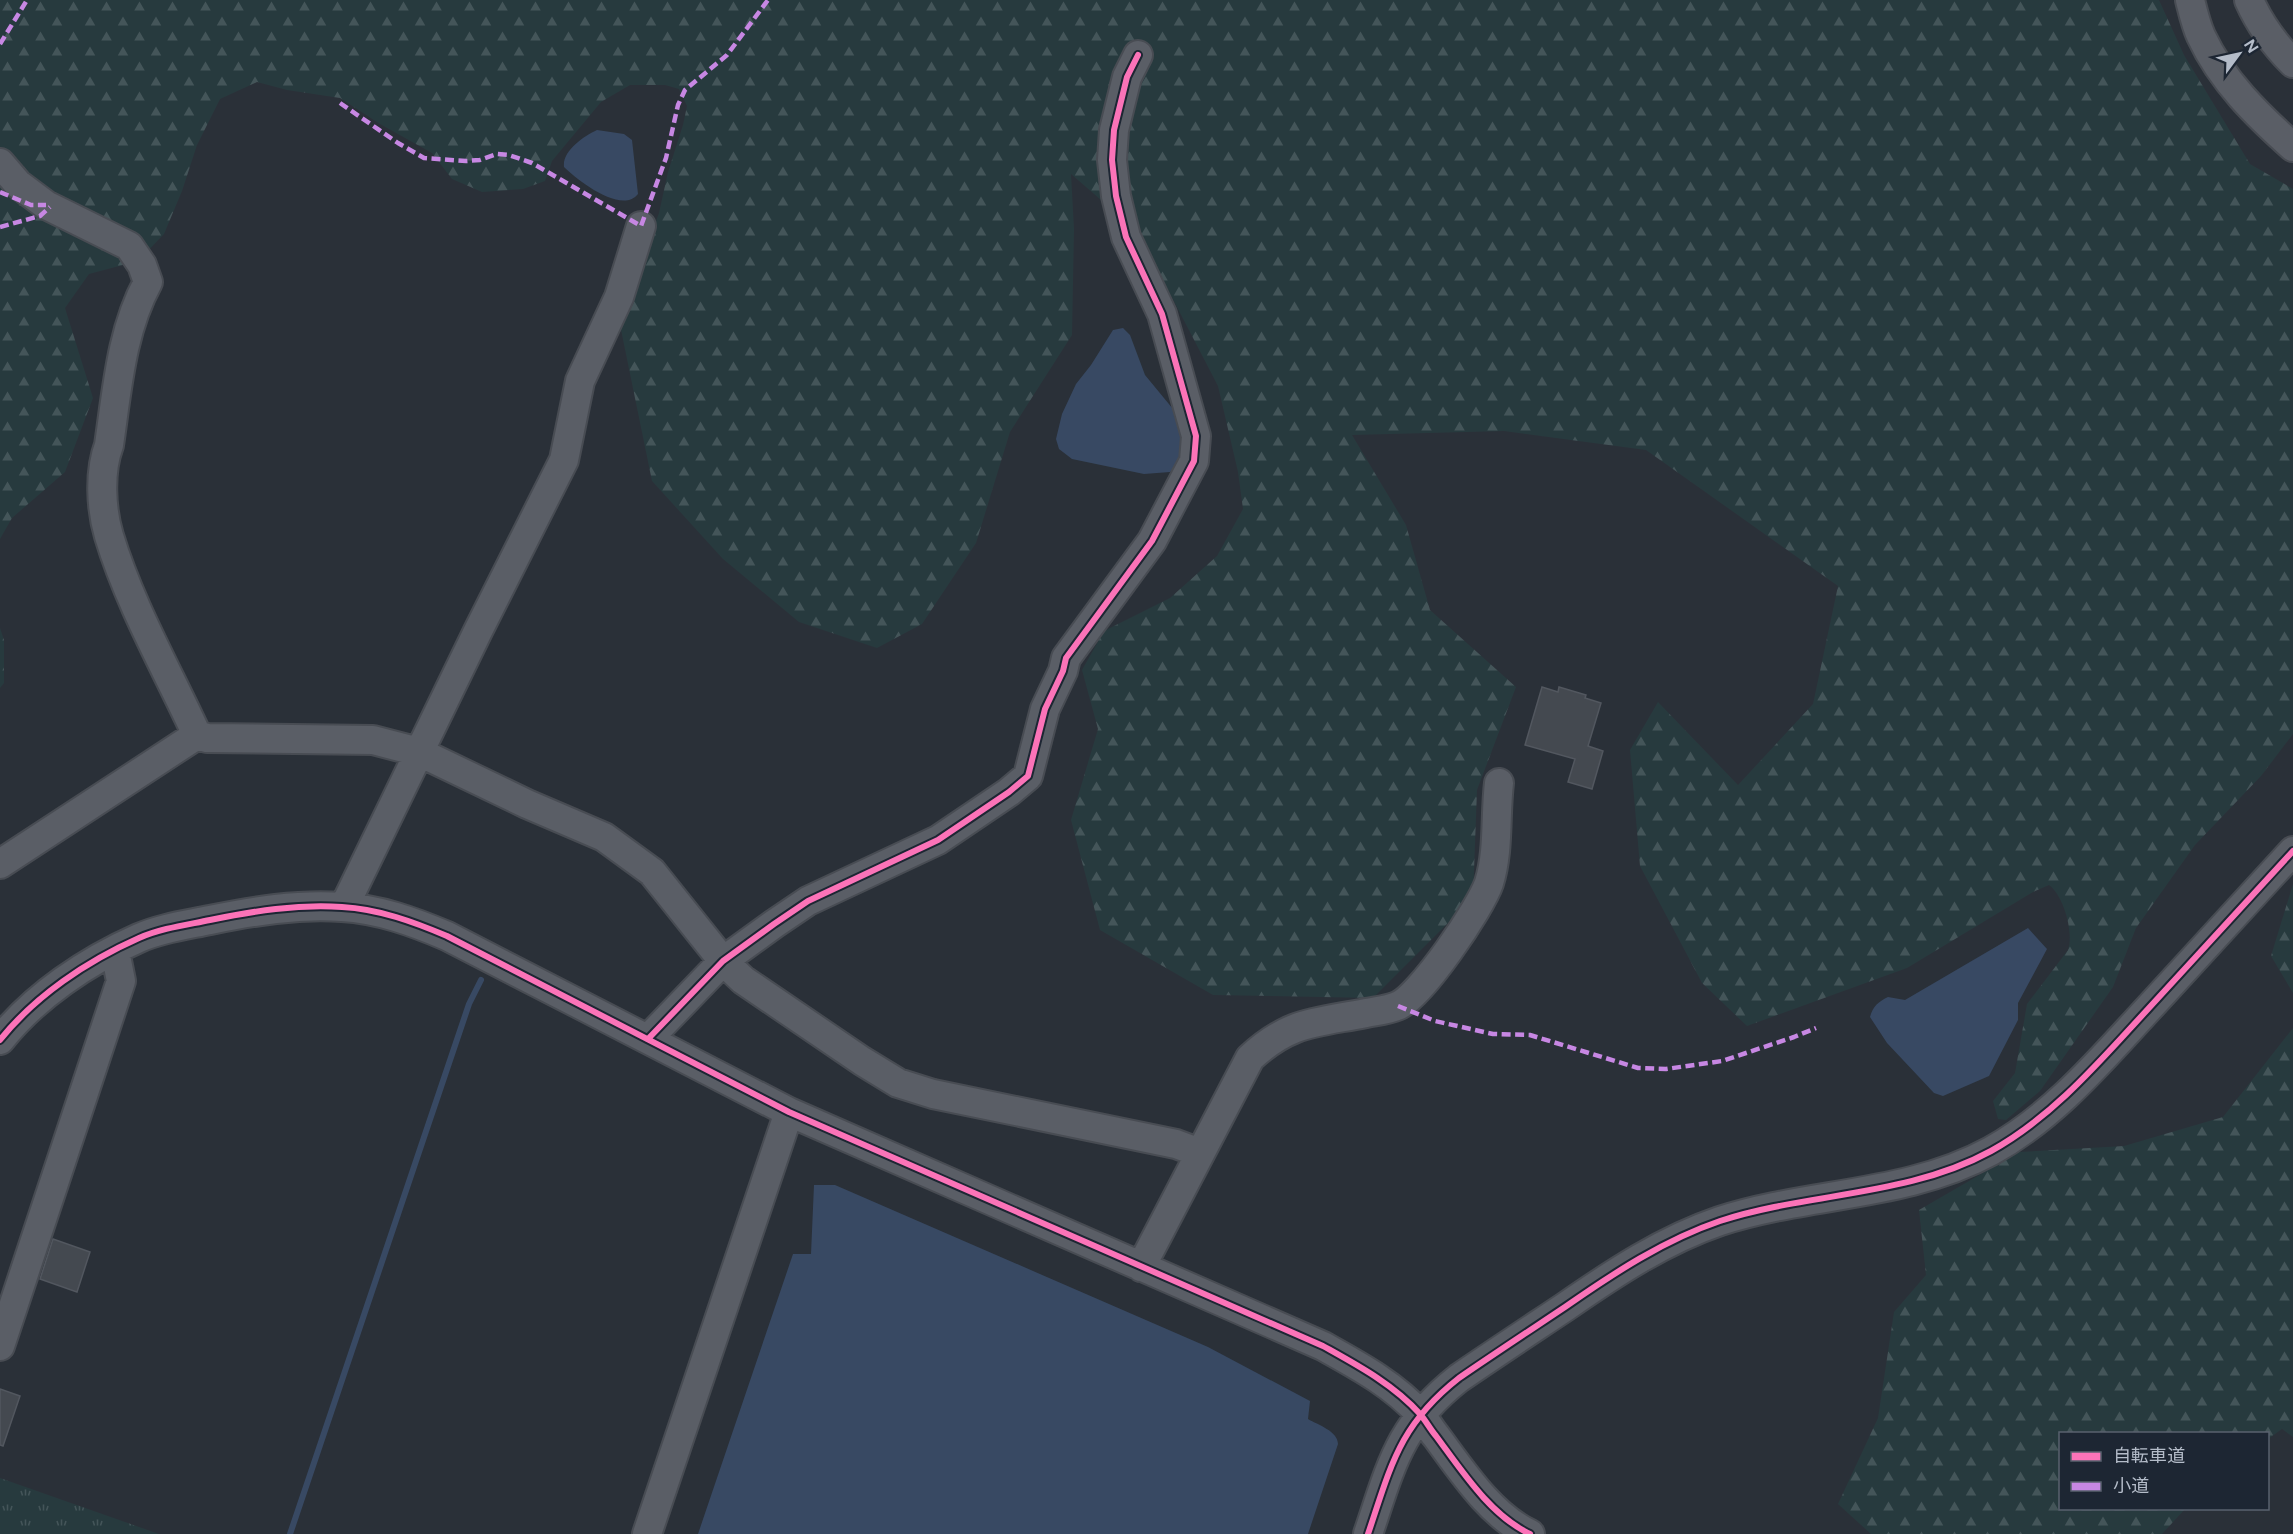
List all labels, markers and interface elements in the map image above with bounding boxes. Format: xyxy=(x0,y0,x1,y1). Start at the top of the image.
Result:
north arrow xyxy=(2209,24,2269,84)
text: N xyxy=(2240,36,2262,56)
legend xyxy=(2059,1432,2269,1510)
text: 自転車道 xyxy=(2113,1445,2185,1467)
text: 小道 xyxy=(2113,1475,2149,1497)

